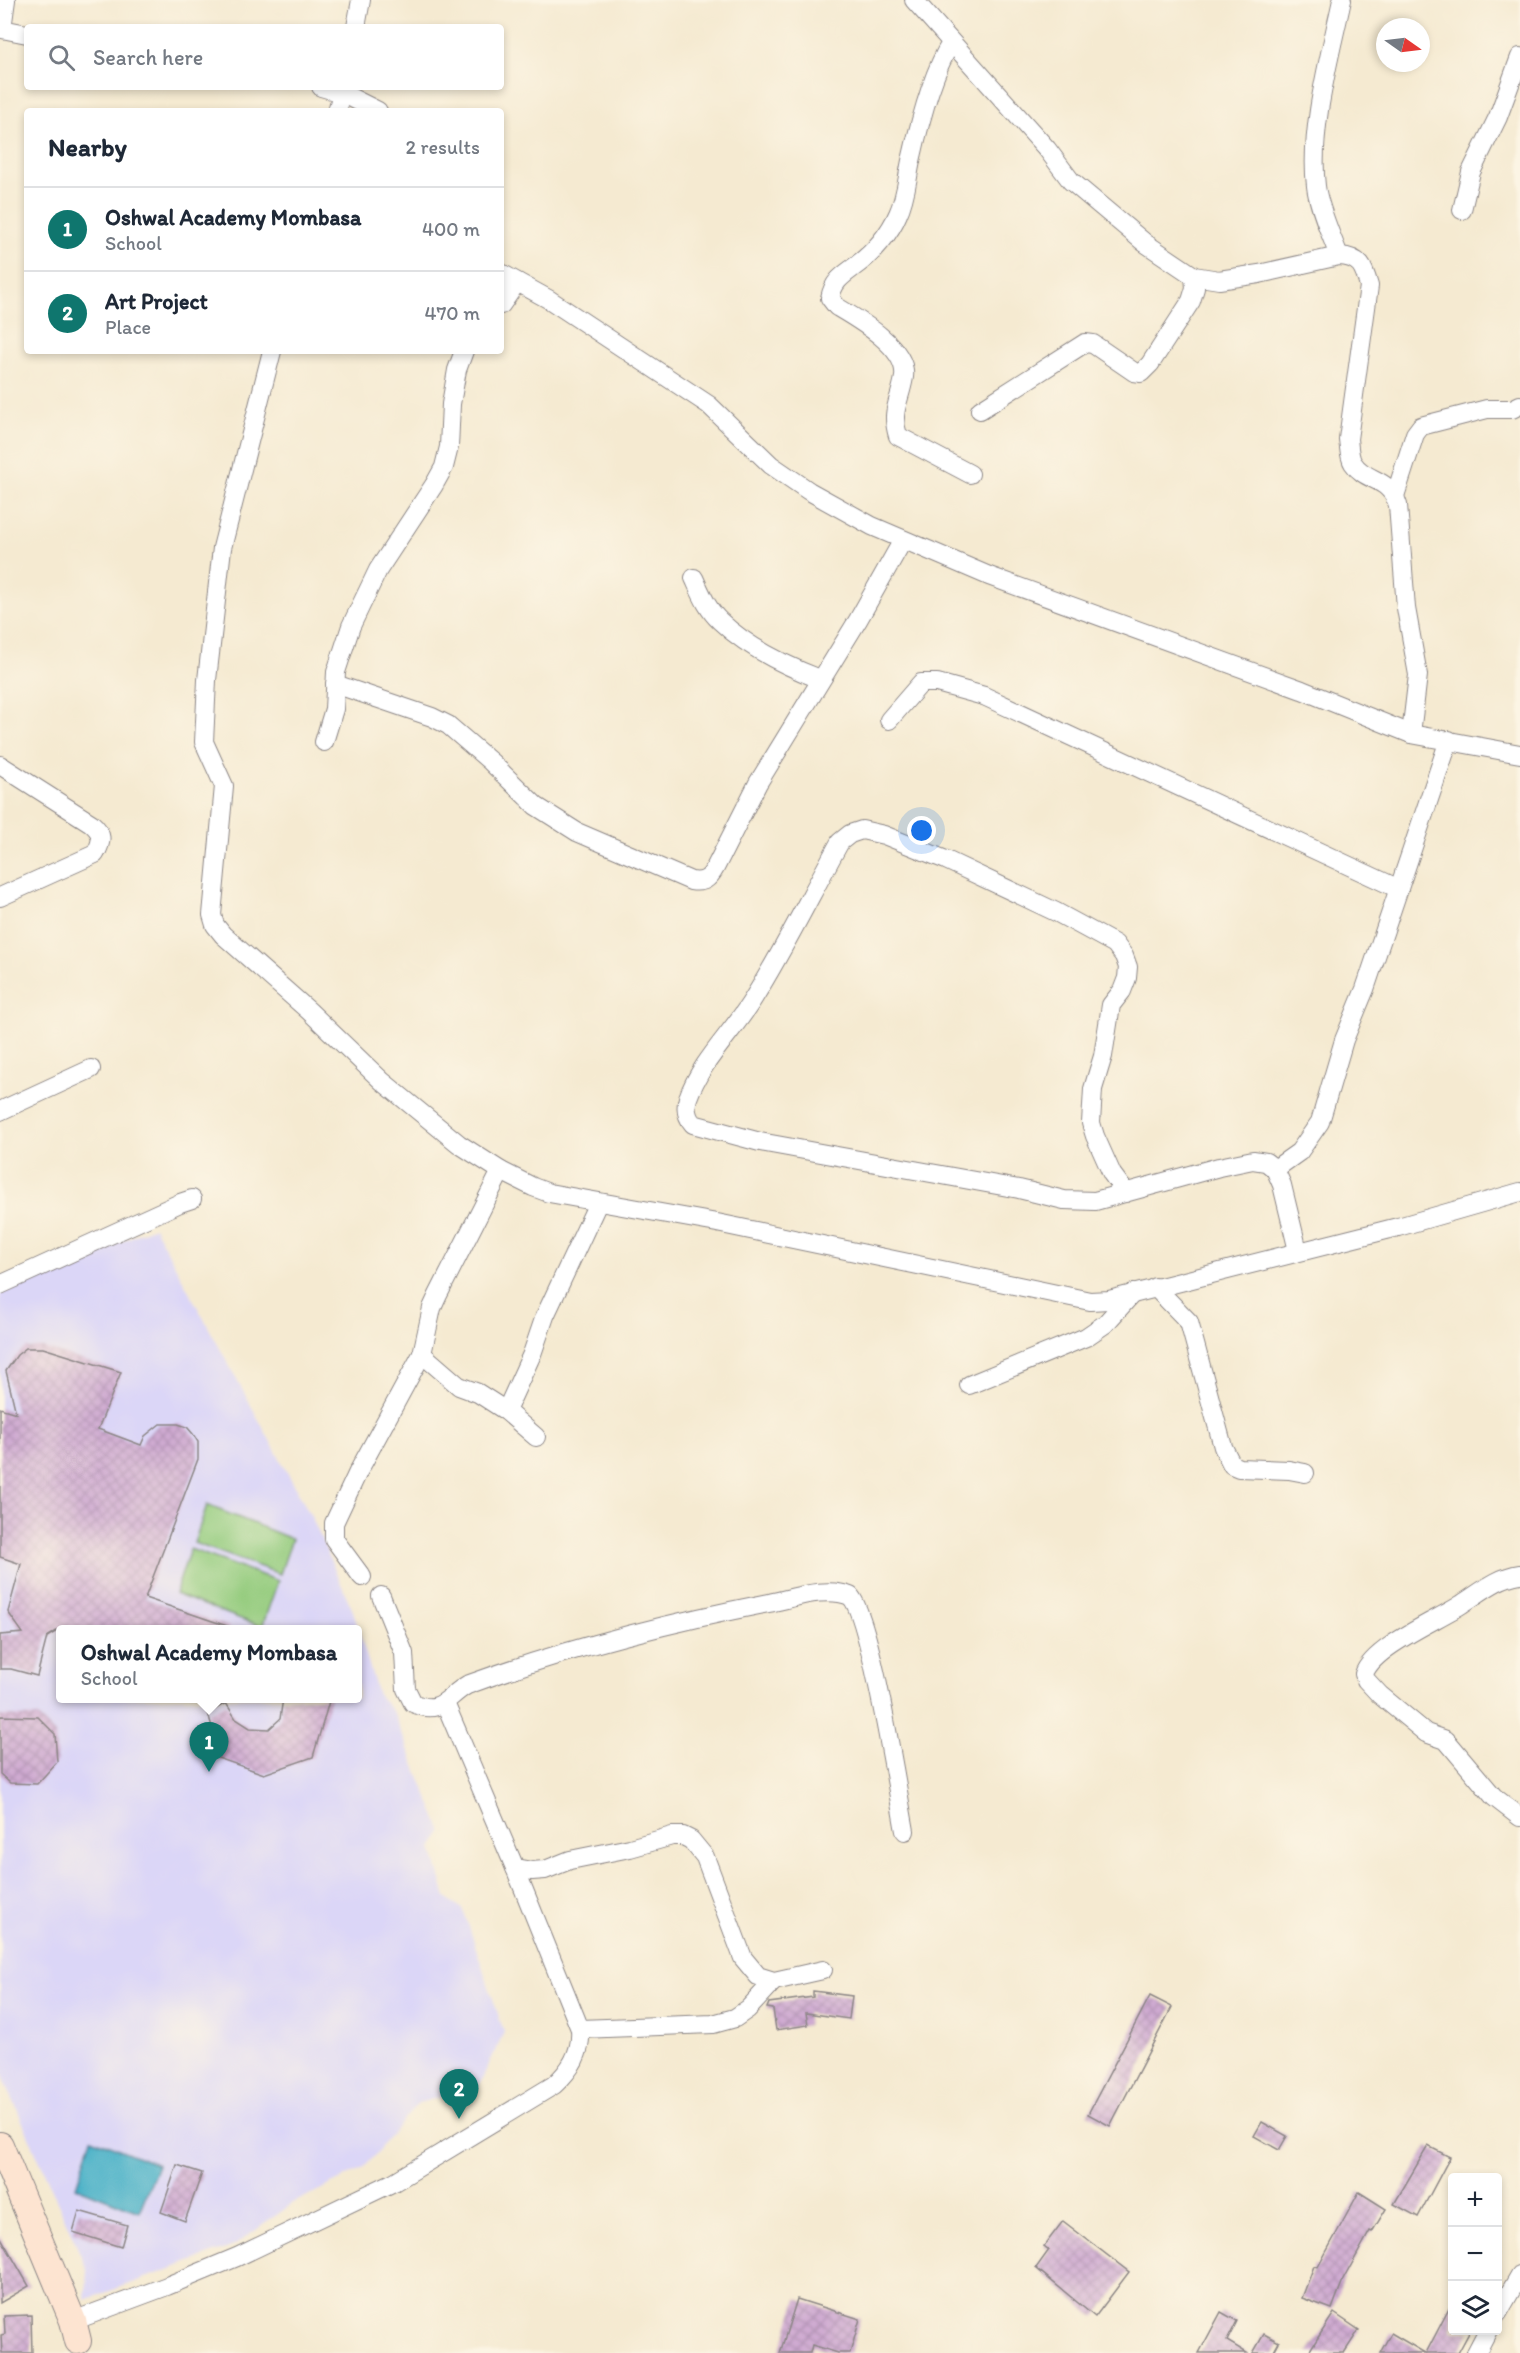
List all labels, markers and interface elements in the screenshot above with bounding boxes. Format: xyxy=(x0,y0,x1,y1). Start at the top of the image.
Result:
north arrow xyxy=(1376,18,1430,72)
search box xyxy=(24,24,504,90)
icon: search xyxy=(45,41,78,74)
text: Search here xyxy=(93,44,203,71)
text: Nearby xyxy=(48,131,127,163)
text: 2 results xyxy=(406,135,480,159)
text: Oshwal Academy Mombasa xyxy=(105,204,361,231)
text: 1 xyxy=(63,217,72,241)
text: 400 m xyxy=(422,217,480,241)
text: School xyxy=(105,231,162,255)
text: Art Project xyxy=(105,288,208,315)
text: 2 xyxy=(62,301,73,325)
text: 470 m xyxy=(424,301,480,325)
text: Place xyxy=(105,315,151,339)
your location xyxy=(907,816,936,845)
popup xyxy=(56,1625,362,1703)
text: Oshwal Academy Mombasa xyxy=(81,1639,337,1666)
text: School xyxy=(81,1666,138,1690)
pin: 1 xyxy=(190,1722,228,1772)
pin: 2 xyxy=(440,2070,478,2119)
map controls xyxy=(1448,2173,1502,2335)
button: + xyxy=(1448,2173,1502,2227)
button: − xyxy=(1448,2227,1502,2281)
button: layers xyxy=(1448,2281,1502,2335)

